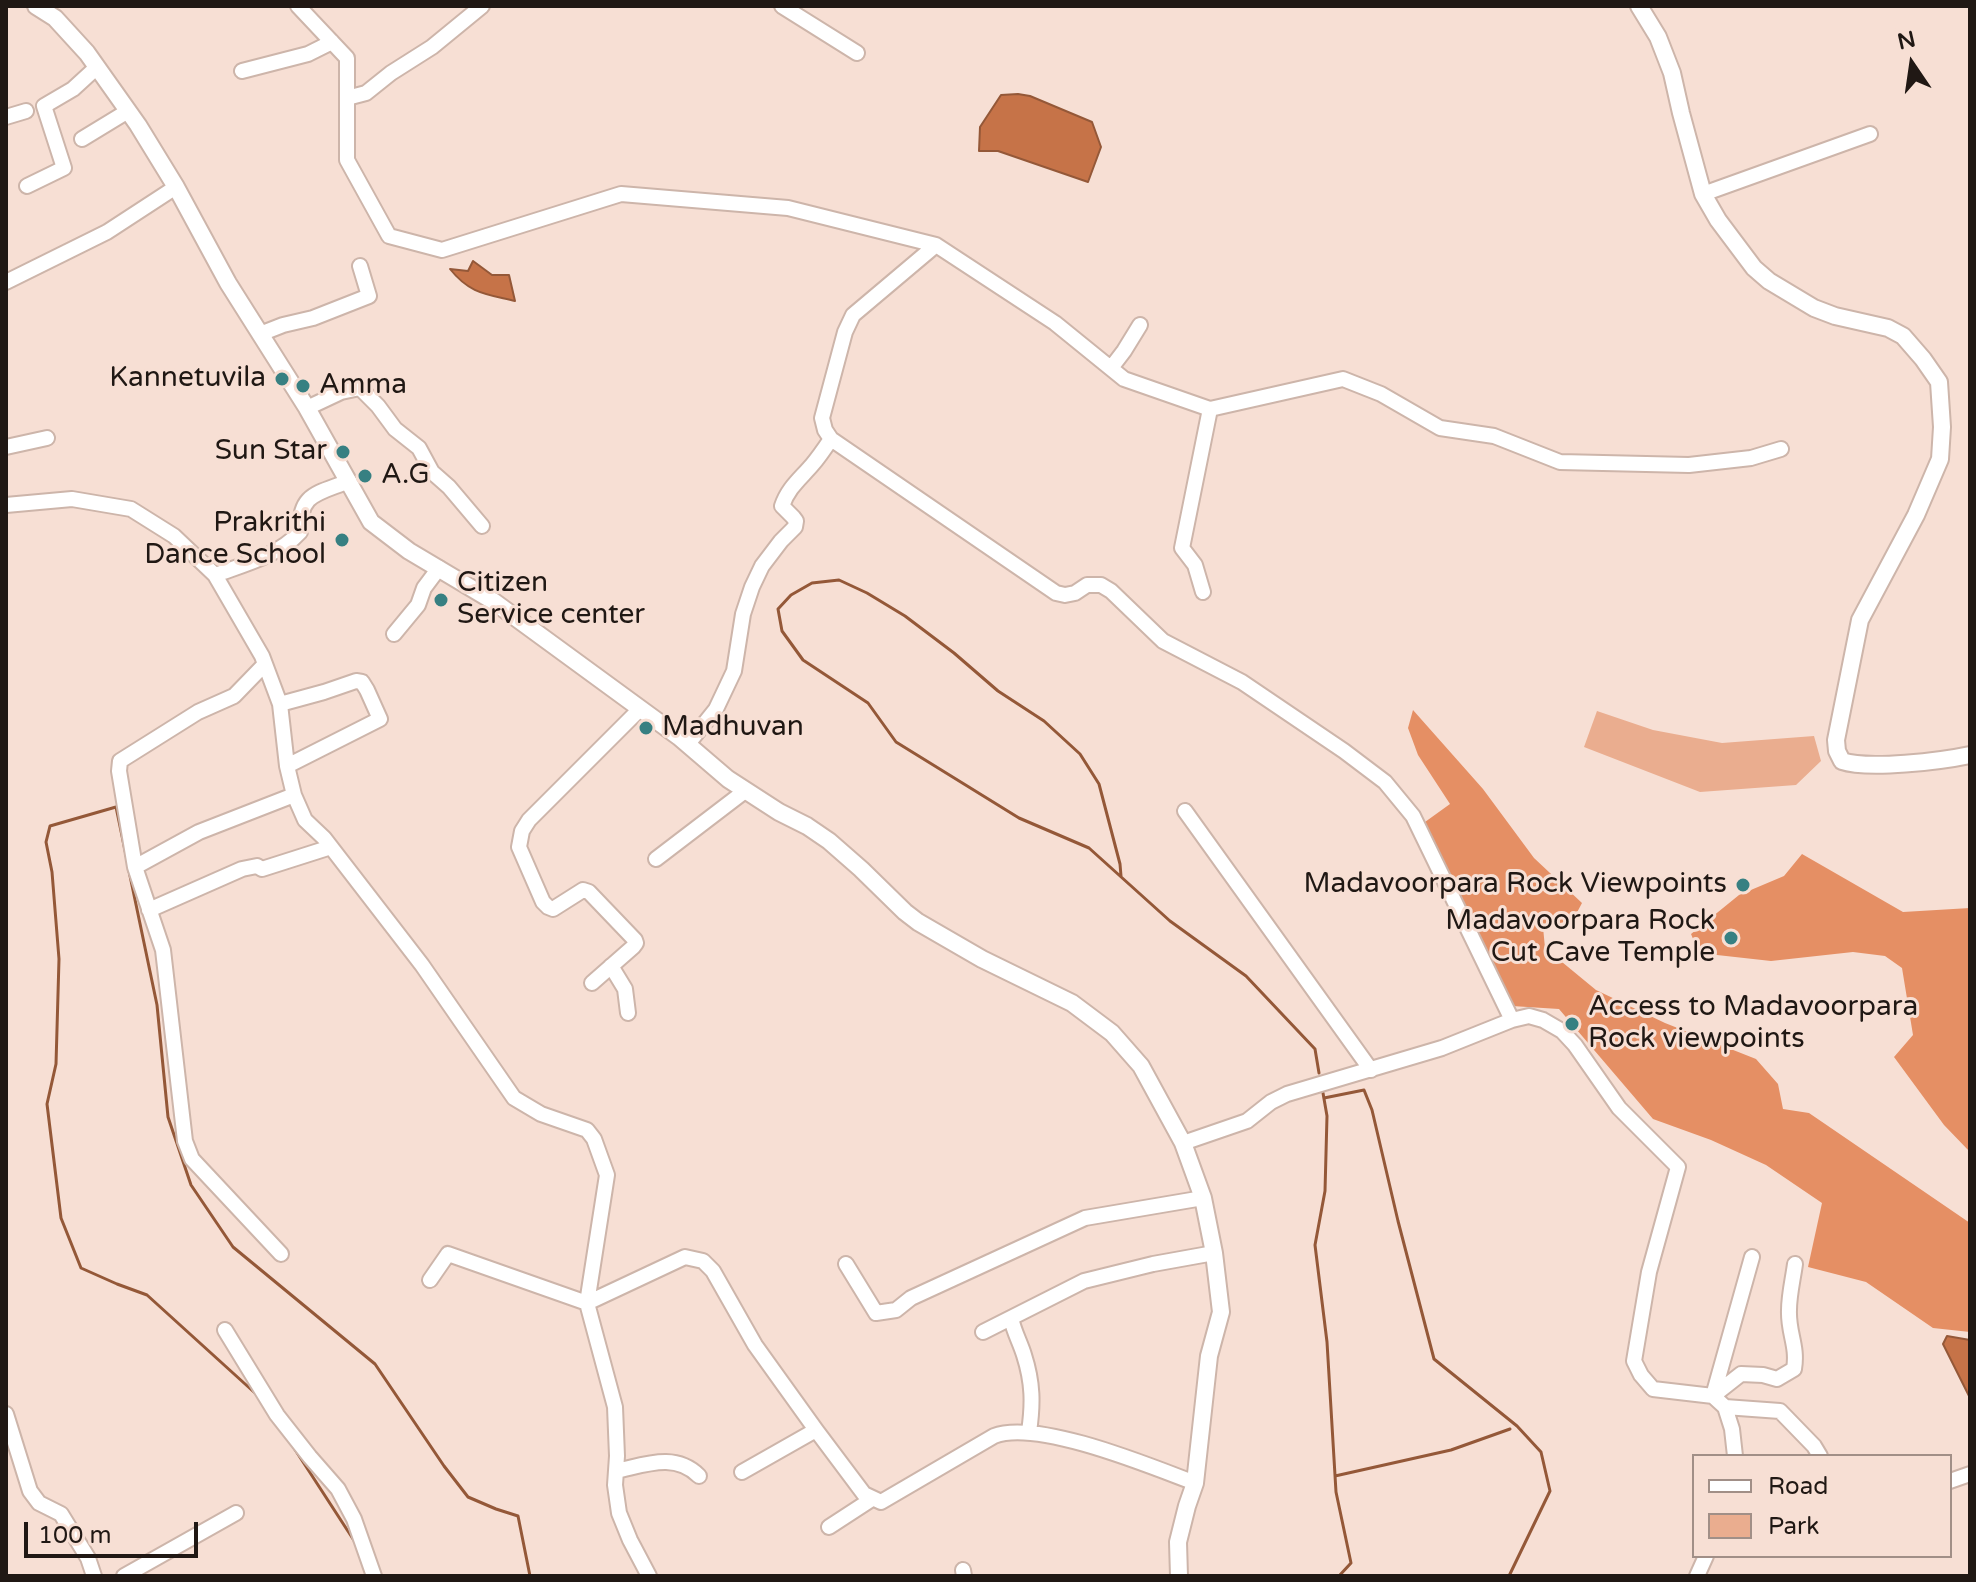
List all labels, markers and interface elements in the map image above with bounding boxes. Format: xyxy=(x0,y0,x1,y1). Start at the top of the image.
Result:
north arrow xyxy=(1872,24,1952,104)
text: N xyxy=(1895,26,1918,55)
place label: Kannetuvila xyxy=(109,362,266,396)
place label: Amma xyxy=(319,369,407,403)
marker: Kannetuvila xyxy=(273,370,291,388)
marker: Amma xyxy=(294,377,312,395)
place label: Sun Star xyxy=(215,435,327,469)
marker: Sun Star xyxy=(334,443,352,461)
place label: A.G xyxy=(381,459,430,493)
marker: A.G xyxy=(356,467,374,485)
place label: Prakrithi Dance School xyxy=(144,507,326,573)
marker: Prakrithi Dance School xyxy=(333,531,351,549)
place label: Citizen Service center xyxy=(457,567,645,633)
marker: Citizen Service center xyxy=(432,591,450,609)
place label: Madhuvan xyxy=(662,711,804,745)
marker: Madhuvan xyxy=(637,719,655,737)
place label: Madavoorpara Rock Viewpoints xyxy=(1304,868,1727,902)
marker: Madavoorpara Rock Viewpoints xyxy=(1734,876,1752,894)
place label: Madavoorpara Rock Cut Cave Temple xyxy=(1445,905,1715,971)
marker: Madavoorpara Rock Cut Cave Temple xyxy=(1722,929,1740,947)
place label: Access to Madavoorpara Rock viewpoints xyxy=(1588,991,1918,1057)
marker: Access to Madavoorpara Rock viewpoints xyxy=(1563,1015,1581,1033)
legend xyxy=(1692,1454,1952,1558)
text: Road xyxy=(1768,1472,1828,1501)
scale bar xyxy=(28,1506,202,1556)
text: Park xyxy=(1768,1512,1819,1541)
text: 100 m xyxy=(38,1521,112,1550)

